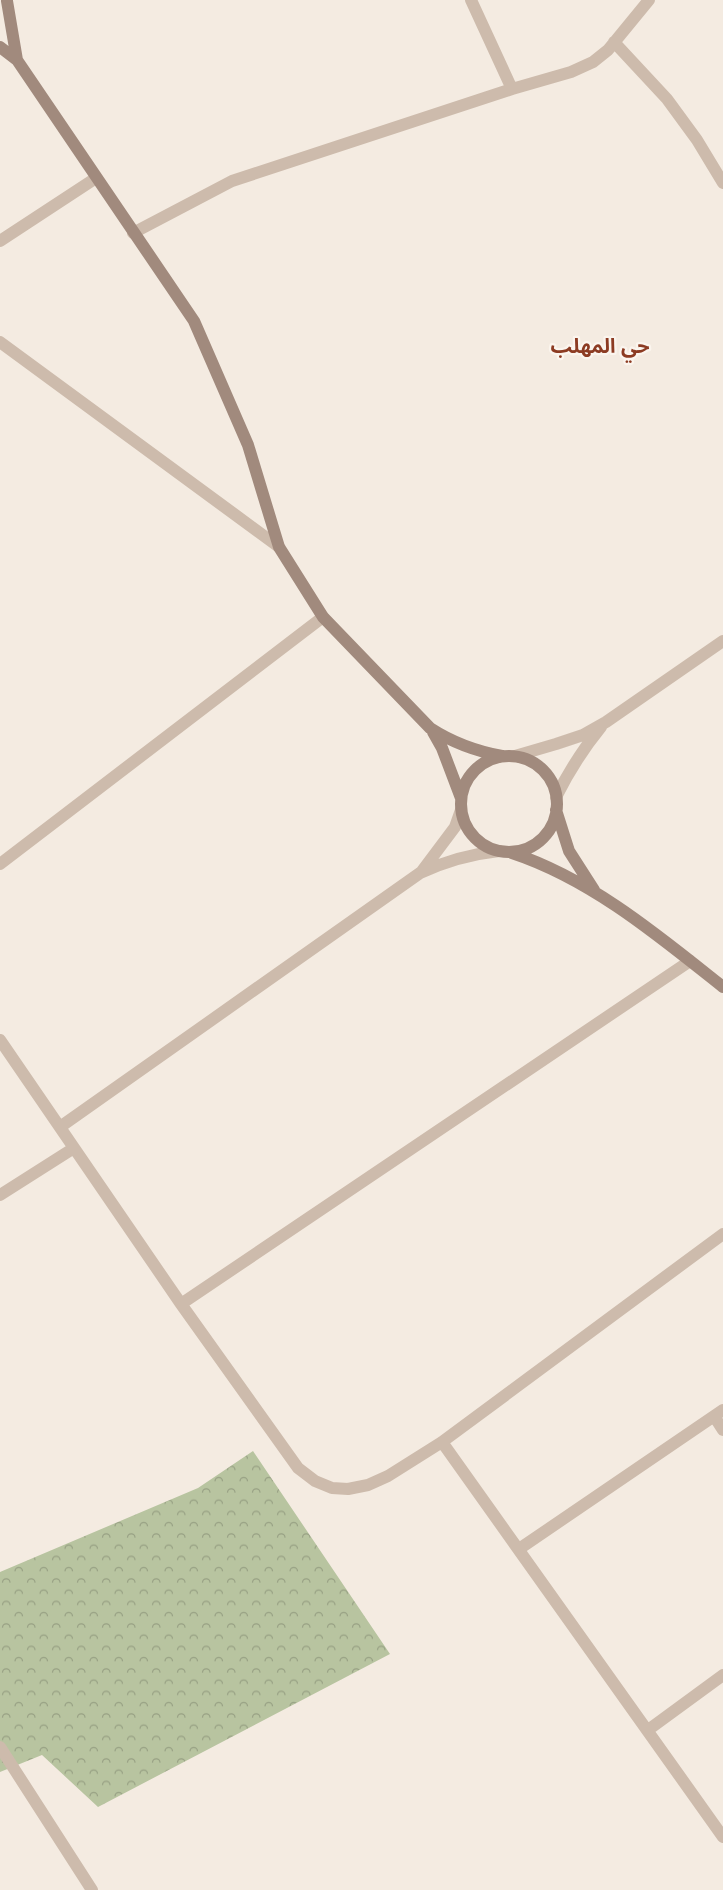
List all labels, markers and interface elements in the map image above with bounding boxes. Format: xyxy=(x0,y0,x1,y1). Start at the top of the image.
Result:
district label: حي المهلب xyxy=(550,335,650,363)

